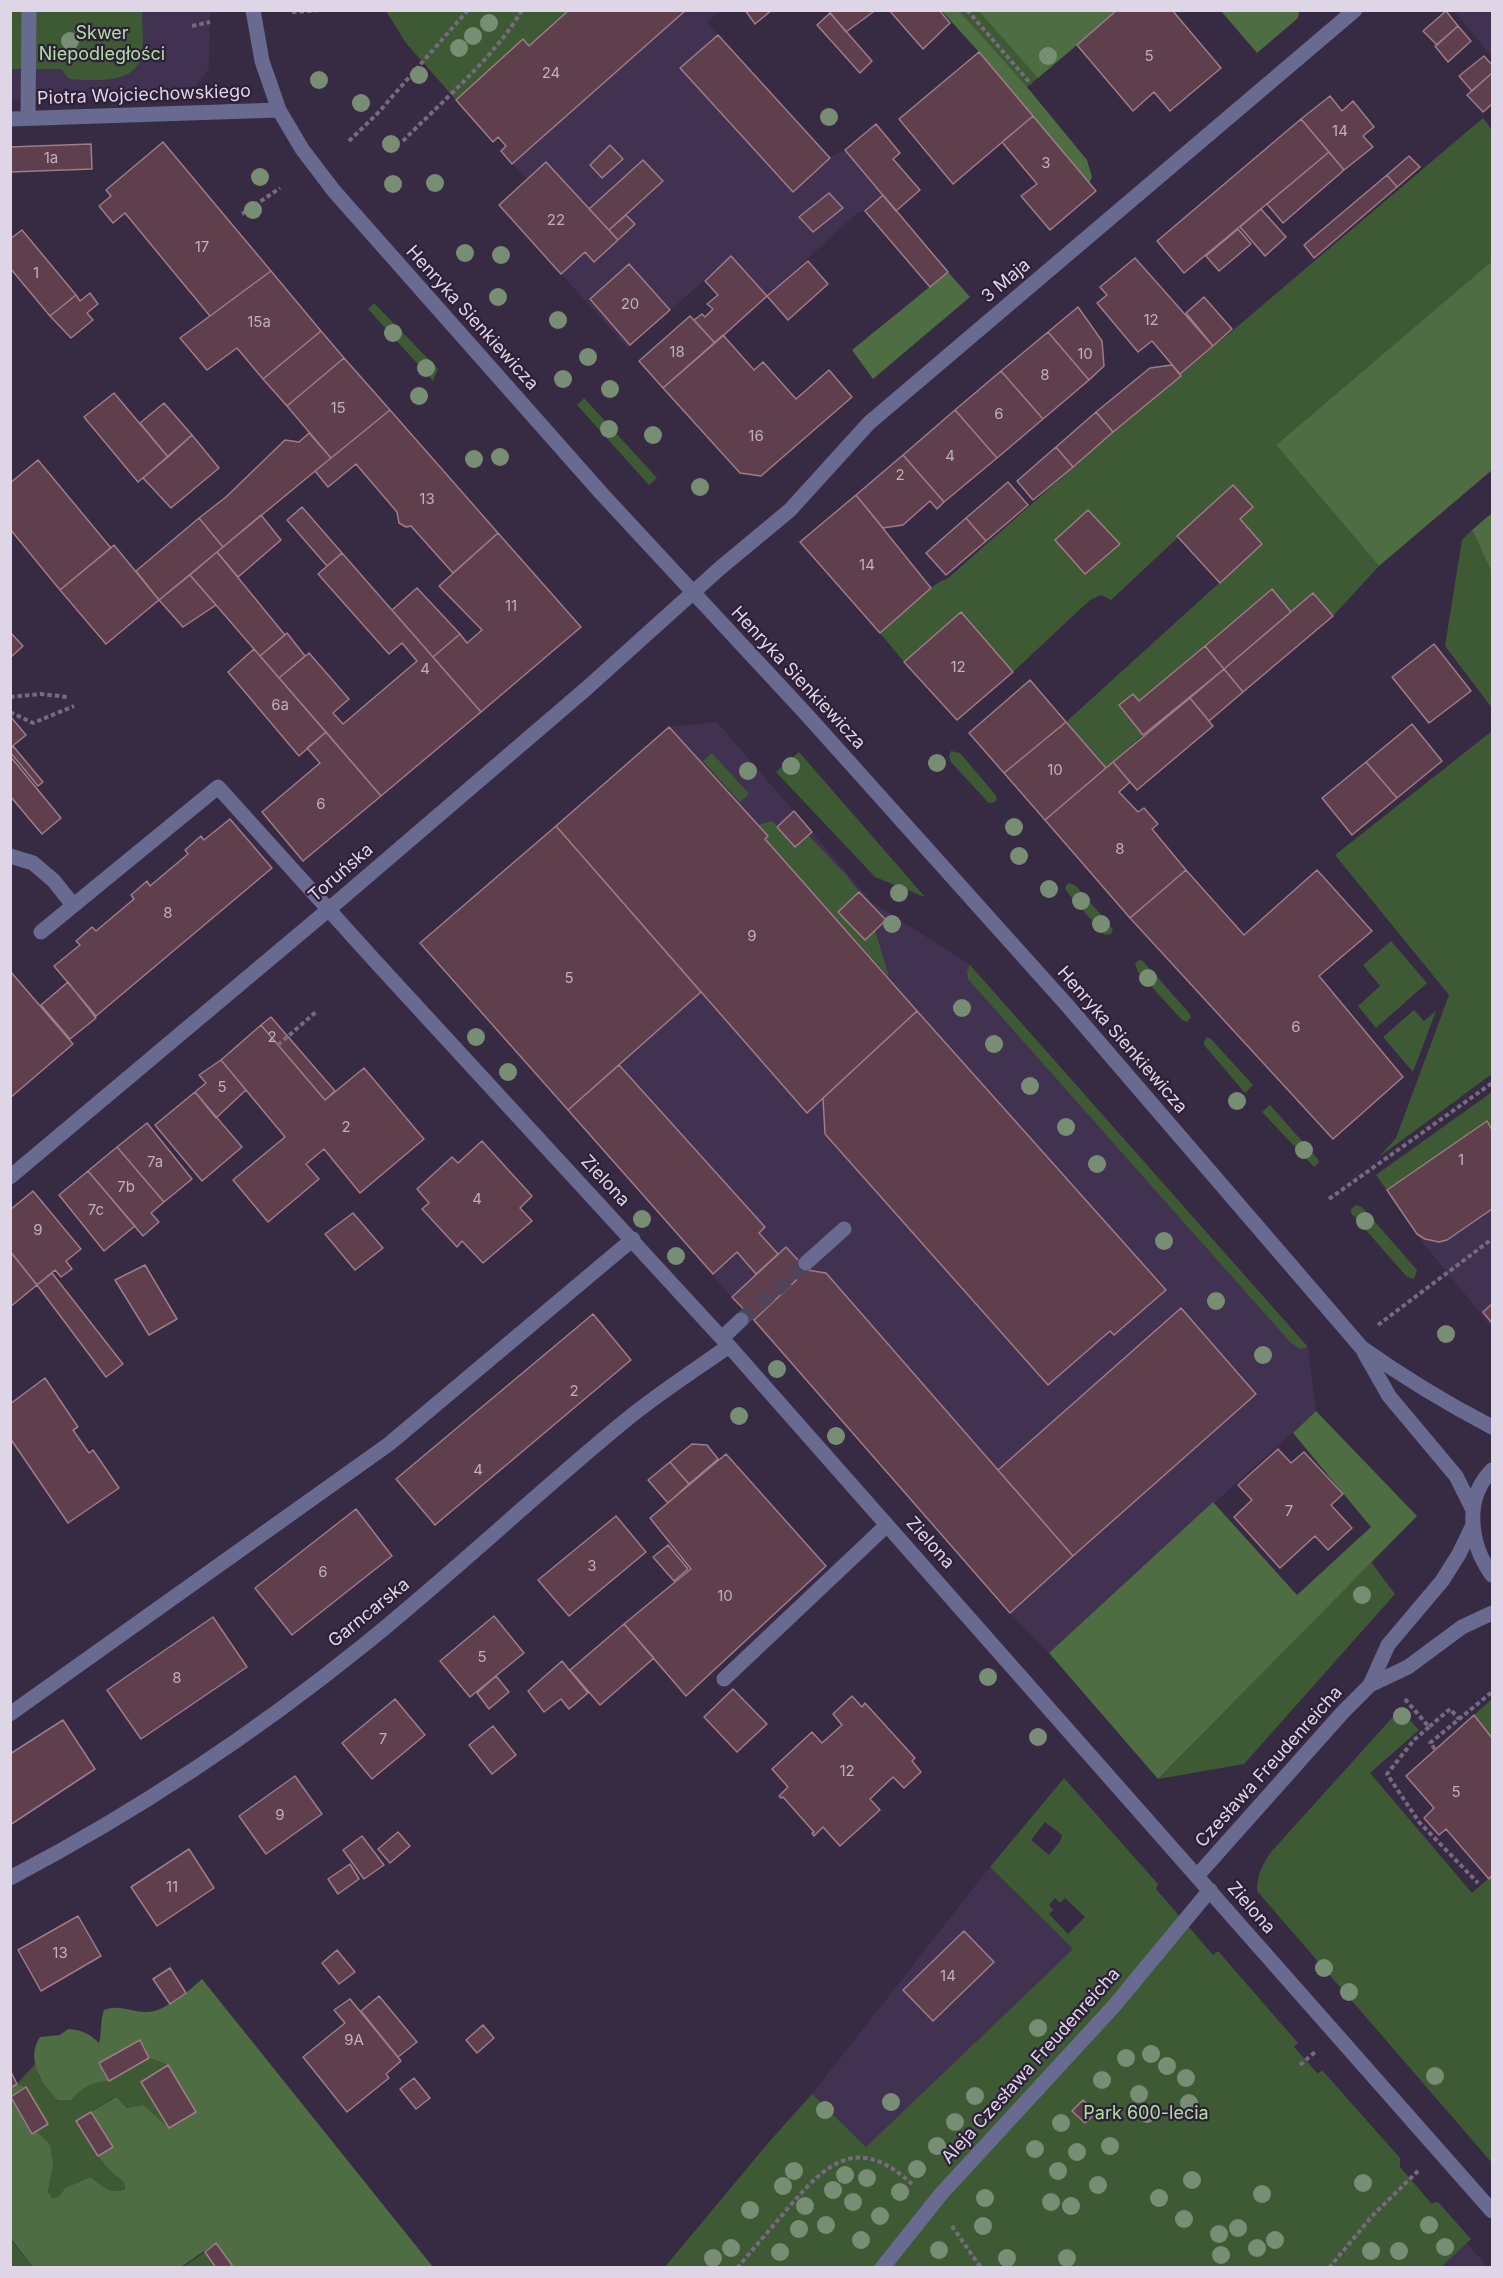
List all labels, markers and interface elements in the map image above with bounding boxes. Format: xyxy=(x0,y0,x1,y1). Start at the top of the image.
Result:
park label: Skwer Niepodległości xyxy=(39,23,165,66)
house number: 5 xyxy=(1144,47,1154,65)
house number: 24 xyxy=(542,64,560,82)
street label: Piotra Wojciechowskiego xyxy=(37,80,251,110)
house number: 14 xyxy=(1332,122,1348,140)
house number: 1a xyxy=(44,149,58,167)
house number: 3 xyxy=(1041,154,1051,172)
house number: 22 xyxy=(547,211,565,229)
house number: 17 xyxy=(195,238,209,256)
street label: Henryka Sienkiewicza xyxy=(401,241,543,395)
street label: 3 Maja xyxy=(977,254,1035,308)
house number: 1 xyxy=(33,264,39,282)
house number: 20 xyxy=(621,295,639,313)
house number: 12 xyxy=(1143,311,1159,329)
house number: 15a xyxy=(247,313,271,331)
house number: 18 xyxy=(669,343,685,361)
house number: 10 xyxy=(1077,345,1093,363)
house number: 8 xyxy=(1040,366,1050,384)
house number: 15 xyxy=(330,399,346,417)
house number: 6 xyxy=(994,405,1004,423)
house number: 16 xyxy=(748,427,764,445)
house number: 4 xyxy=(945,447,955,465)
house number: 2 xyxy=(895,466,905,484)
house number: 13 xyxy=(419,490,435,508)
house number: 14 xyxy=(859,556,875,574)
house number: 11 xyxy=(505,597,517,615)
street label: Henryka Sienkiewicza xyxy=(726,602,870,754)
house number: 12 xyxy=(950,658,966,676)
house number: 4 xyxy=(420,660,430,678)
house number: 6a xyxy=(271,696,289,714)
house number: 10 xyxy=(1047,761,1063,779)
house number: 6 xyxy=(316,795,326,813)
street label: Toruńska xyxy=(304,839,378,907)
house number: 8 xyxy=(1115,840,1125,858)
house number: 8 xyxy=(163,904,173,922)
house number: 9 xyxy=(747,927,757,945)
street label: Henryka Sienkiewicza xyxy=(1052,962,1192,1118)
house number: 5 xyxy=(564,969,574,987)
house number: 6 xyxy=(1291,1018,1301,1036)
house number: 2 xyxy=(267,1028,277,1046)
house number: 5 xyxy=(217,1078,227,1096)
house number: 2 xyxy=(341,1118,351,1136)
street label: Zielona xyxy=(576,1151,634,1211)
house number: 1 xyxy=(1458,1151,1464,1169)
house number: 7a xyxy=(147,1153,163,1171)
house number: 7b xyxy=(117,1178,135,1196)
house number: 4 xyxy=(472,1190,482,1208)
house number: 7c xyxy=(88,1201,104,1219)
house number: 9 xyxy=(33,1221,43,1239)
house number: 2 xyxy=(569,1382,579,1400)
house number: 4 xyxy=(473,1461,483,1479)
house number: 7 xyxy=(1285,1502,1293,1520)
street label: Zielona xyxy=(901,1513,959,1573)
house number: 3 xyxy=(587,1557,597,1575)
house number: 6 xyxy=(318,1563,328,1581)
street label: Garncarska xyxy=(324,1574,414,1652)
house number: 10 xyxy=(717,1587,733,1605)
house number: 5 xyxy=(477,1648,487,1666)
house number: 8 xyxy=(172,1669,182,1687)
street label: Czesława Freudenreicha xyxy=(1191,1682,1347,1852)
house number: 7 xyxy=(379,1730,387,1748)
house number: 12 xyxy=(839,1762,855,1780)
house number: 5 xyxy=(1451,1783,1461,1801)
house number: 9 xyxy=(275,1806,285,1824)
street label: Zielona xyxy=(1222,1877,1280,1939)
house number: 11 xyxy=(166,1878,178,1896)
house number: 13 xyxy=(52,1944,68,1962)
street label: Aleja Czesława Freudenreicha xyxy=(937,1964,1125,2168)
house number: 14 xyxy=(940,1967,956,1985)
house number: 9A xyxy=(344,2031,364,2049)
park label: Park 600-lecia xyxy=(1083,2103,1209,2125)

